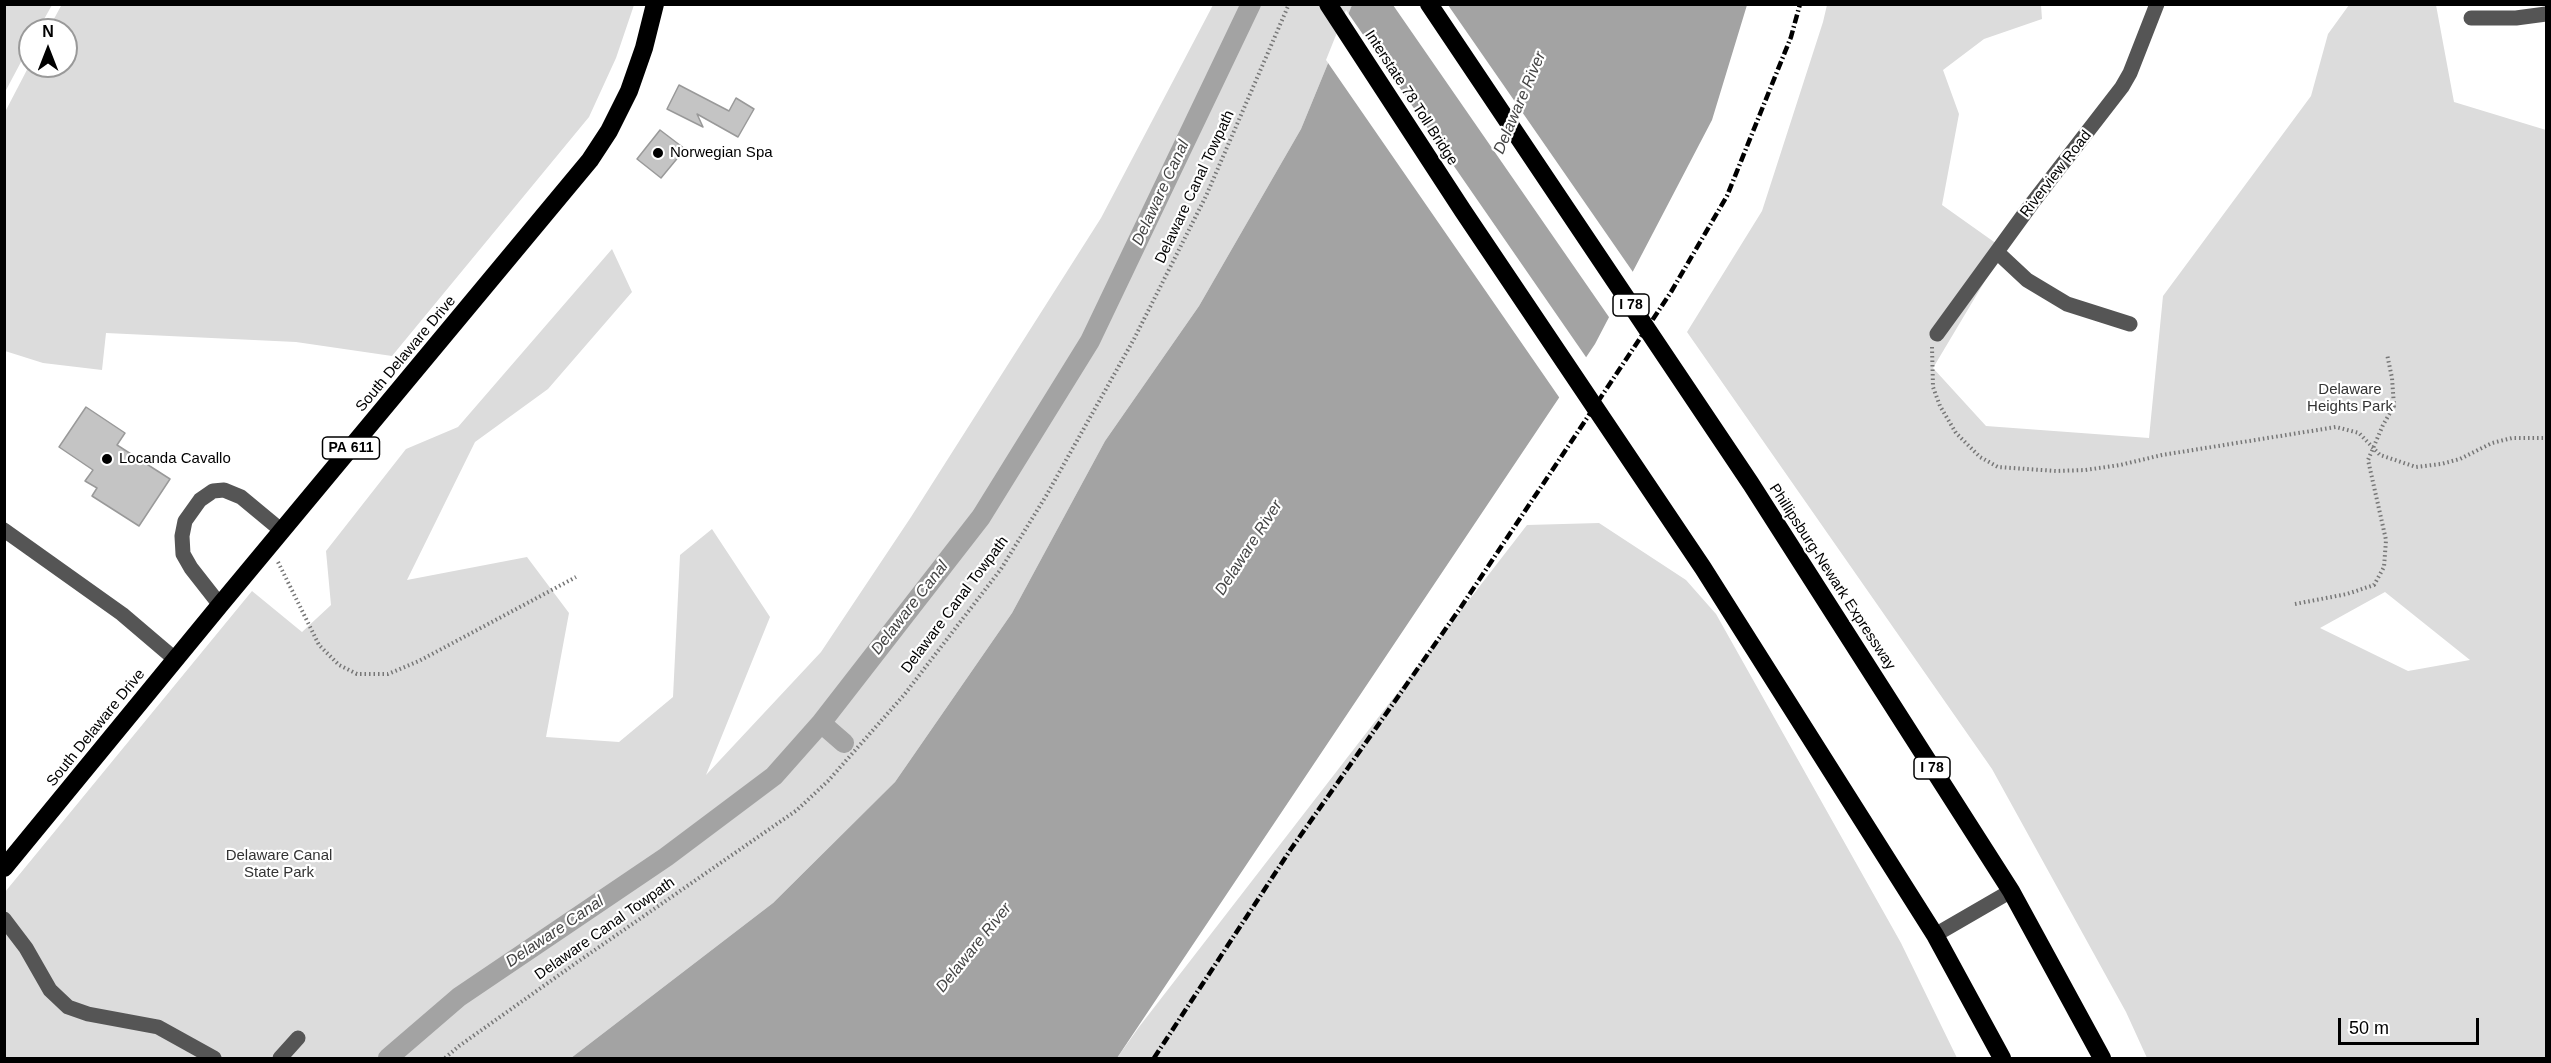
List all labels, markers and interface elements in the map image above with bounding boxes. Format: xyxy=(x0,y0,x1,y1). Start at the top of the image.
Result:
north arrow xyxy=(18,18,78,78)
text: N xyxy=(42,23,54,40)
street label: Interstate 78 Toll Bridge xyxy=(1361,27,1461,169)
water label: Delaware River xyxy=(1490,49,1550,157)
street label: Delaware Canal Towpath xyxy=(1152,108,1238,266)
street label: Riverview Road xyxy=(2017,127,2095,221)
water label: Delaware Canal xyxy=(1128,137,1194,249)
place label: Norwegian Spa xyxy=(670,144,773,162)
marker: Norwegian Spa xyxy=(651,146,665,160)
street label: South Delaware Drive xyxy=(352,292,460,416)
road number: I 78 xyxy=(1613,294,1649,316)
park label: Delaware Heights Park xyxy=(2307,381,2393,416)
road number: PA 611 xyxy=(322,437,380,459)
place label: Locanda Cavallo xyxy=(119,450,231,468)
marker: Locanda Cavallo xyxy=(100,452,114,466)
street label: Phillipsburg-Newark Expressway xyxy=(1765,481,1899,673)
water label: Delaware River xyxy=(1211,497,1287,599)
street label: Delaware Canal Towpath xyxy=(898,533,1012,677)
water label: Delaware Canal xyxy=(867,557,953,659)
street label: South Delaware Drive xyxy=(43,666,149,790)
road number: I 78 xyxy=(1914,757,1950,779)
park label: Delaware Canal State Park xyxy=(226,847,332,882)
street label: Delaware Canal Towpath xyxy=(532,874,678,984)
water label: Delaware Canal xyxy=(502,892,608,972)
water label: Delaware River xyxy=(932,899,1016,997)
scale bar xyxy=(2341,1006,2482,1044)
text: 50 m xyxy=(2349,1018,2389,1038)

